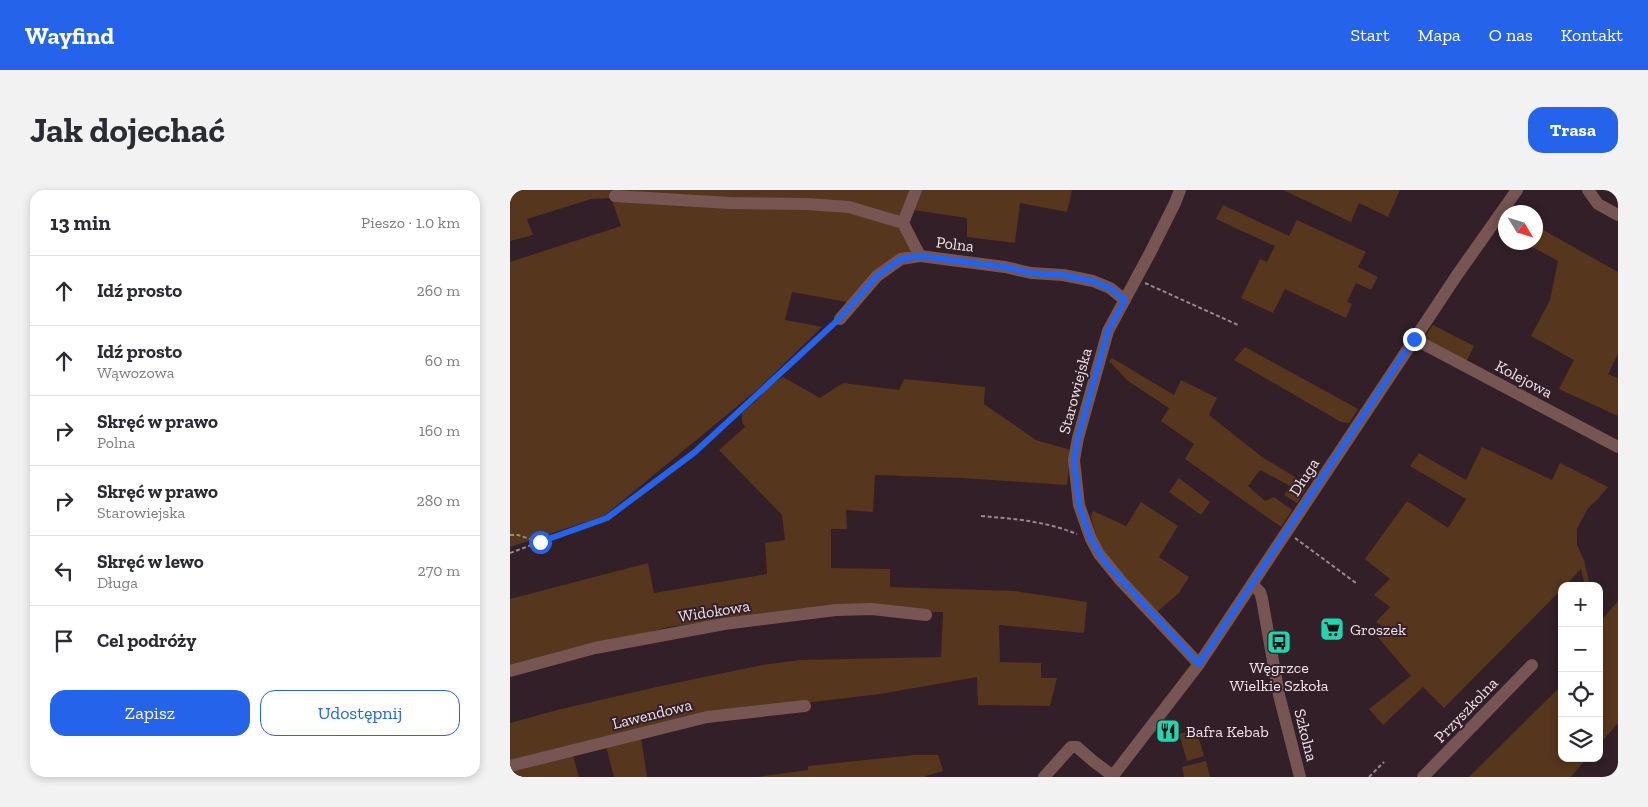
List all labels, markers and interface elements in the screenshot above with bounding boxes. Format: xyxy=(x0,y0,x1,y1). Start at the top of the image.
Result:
text: Wayfind xyxy=(25,21,114,50)
text: Start xyxy=(1351,24,1390,46)
text: Mapa xyxy=(1418,24,1461,46)
text: O nas xyxy=(1489,24,1533,46)
text: Kontakt xyxy=(1561,24,1623,46)
button: Trasa xyxy=(1528,107,1618,153)
text: Jak dojechać xyxy=(30,109,225,151)
north arrow xyxy=(1498,205,1543,250)
text: 13 min xyxy=(50,210,111,235)
text: Pieszo · 1.0 km xyxy=(361,213,460,232)
street label: Polna xyxy=(935,232,975,256)
icon: ahead xyxy=(50,277,78,305)
text: Idź prosto xyxy=(97,279,182,302)
text: 260 m xyxy=(417,281,460,300)
route end xyxy=(1403,328,1426,351)
text: Idź prosto xyxy=(97,340,182,363)
street label: Starowiejska xyxy=(1054,346,1096,436)
icon: ahead xyxy=(50,347,78,375)
text: 60 m xyxy=(425,351,460,370)
street label: Kolejowa xyxy=(1492,356,1556,402)
text: Wąwozowa xyxy=(97,363,174,382)
text: Skręć w prawo xyxy=(97,410,218,433)
icon: right xyxy=(50,417,78,445)
text: 160 m xyxy=(419,421,460,440)
text: Polna xyxy=(97,433,135,452)
street label: Długa xyxy=(1285,454,1323,499)
text: Skręć w prawo xyxy=(97,480,218,503)
icon: right xyxy=(50,487,78,515)
text: 280 m xyxy=(416,491,460,510)
text: Starowiejska xyxy=(97,503,185,522)
route start xyxy=(529,531,552,554)
text: Skręć w lewo xyxy=(97,550,204,573)
icon: left xyxy=(50,557,78,585)
text: 270 m xyxy=(418,561,460,580)
text: Długa xyxy=(97,573,138,592)
map controls xyxy=(1558,582,1603,762)
button: + xyxy=(1558,582,1603,627)
street label: Widokowa xyxy=(677,596,751,626)
supermarket icon: Groszek xyxy=(1319,616,1345,642)
place label: Groszek xyxy=(1350,620,1407,639)
icon: arrive xyxy=(50,627,78,655)
button: − xyxy=(1558,627,1603,672)
text: Cel podróży xyxy=(97,629,196,652)
bus stop icon: Węgrzce Wielkie Szkoła xyxy=(1266,629,1292,655)
place label: Węgrzce Wielkie Szkoła xyxy=(1229,658,1329,695)
button: locate xyxy=(1558,672,1603,717)
street label: Przyszkolna xyxy=(1430,673,1502,746)
button: Zapisz xyxy=(50,690,250,736)
button: Udostępnij xyxy=(260,690,460,736)
street label: Lawendowa xyxy=(610,695,694,733)
street label: Szkolna xyxy=(1290,707,1322,763)
button: layers xyxy=(1558,717,1603,762)
restaurant icon: Bafra Kebab xyxy=(1155,718,1181,744)
place label: Bafra Kebab xyxy=(1186,722,1269,741)

